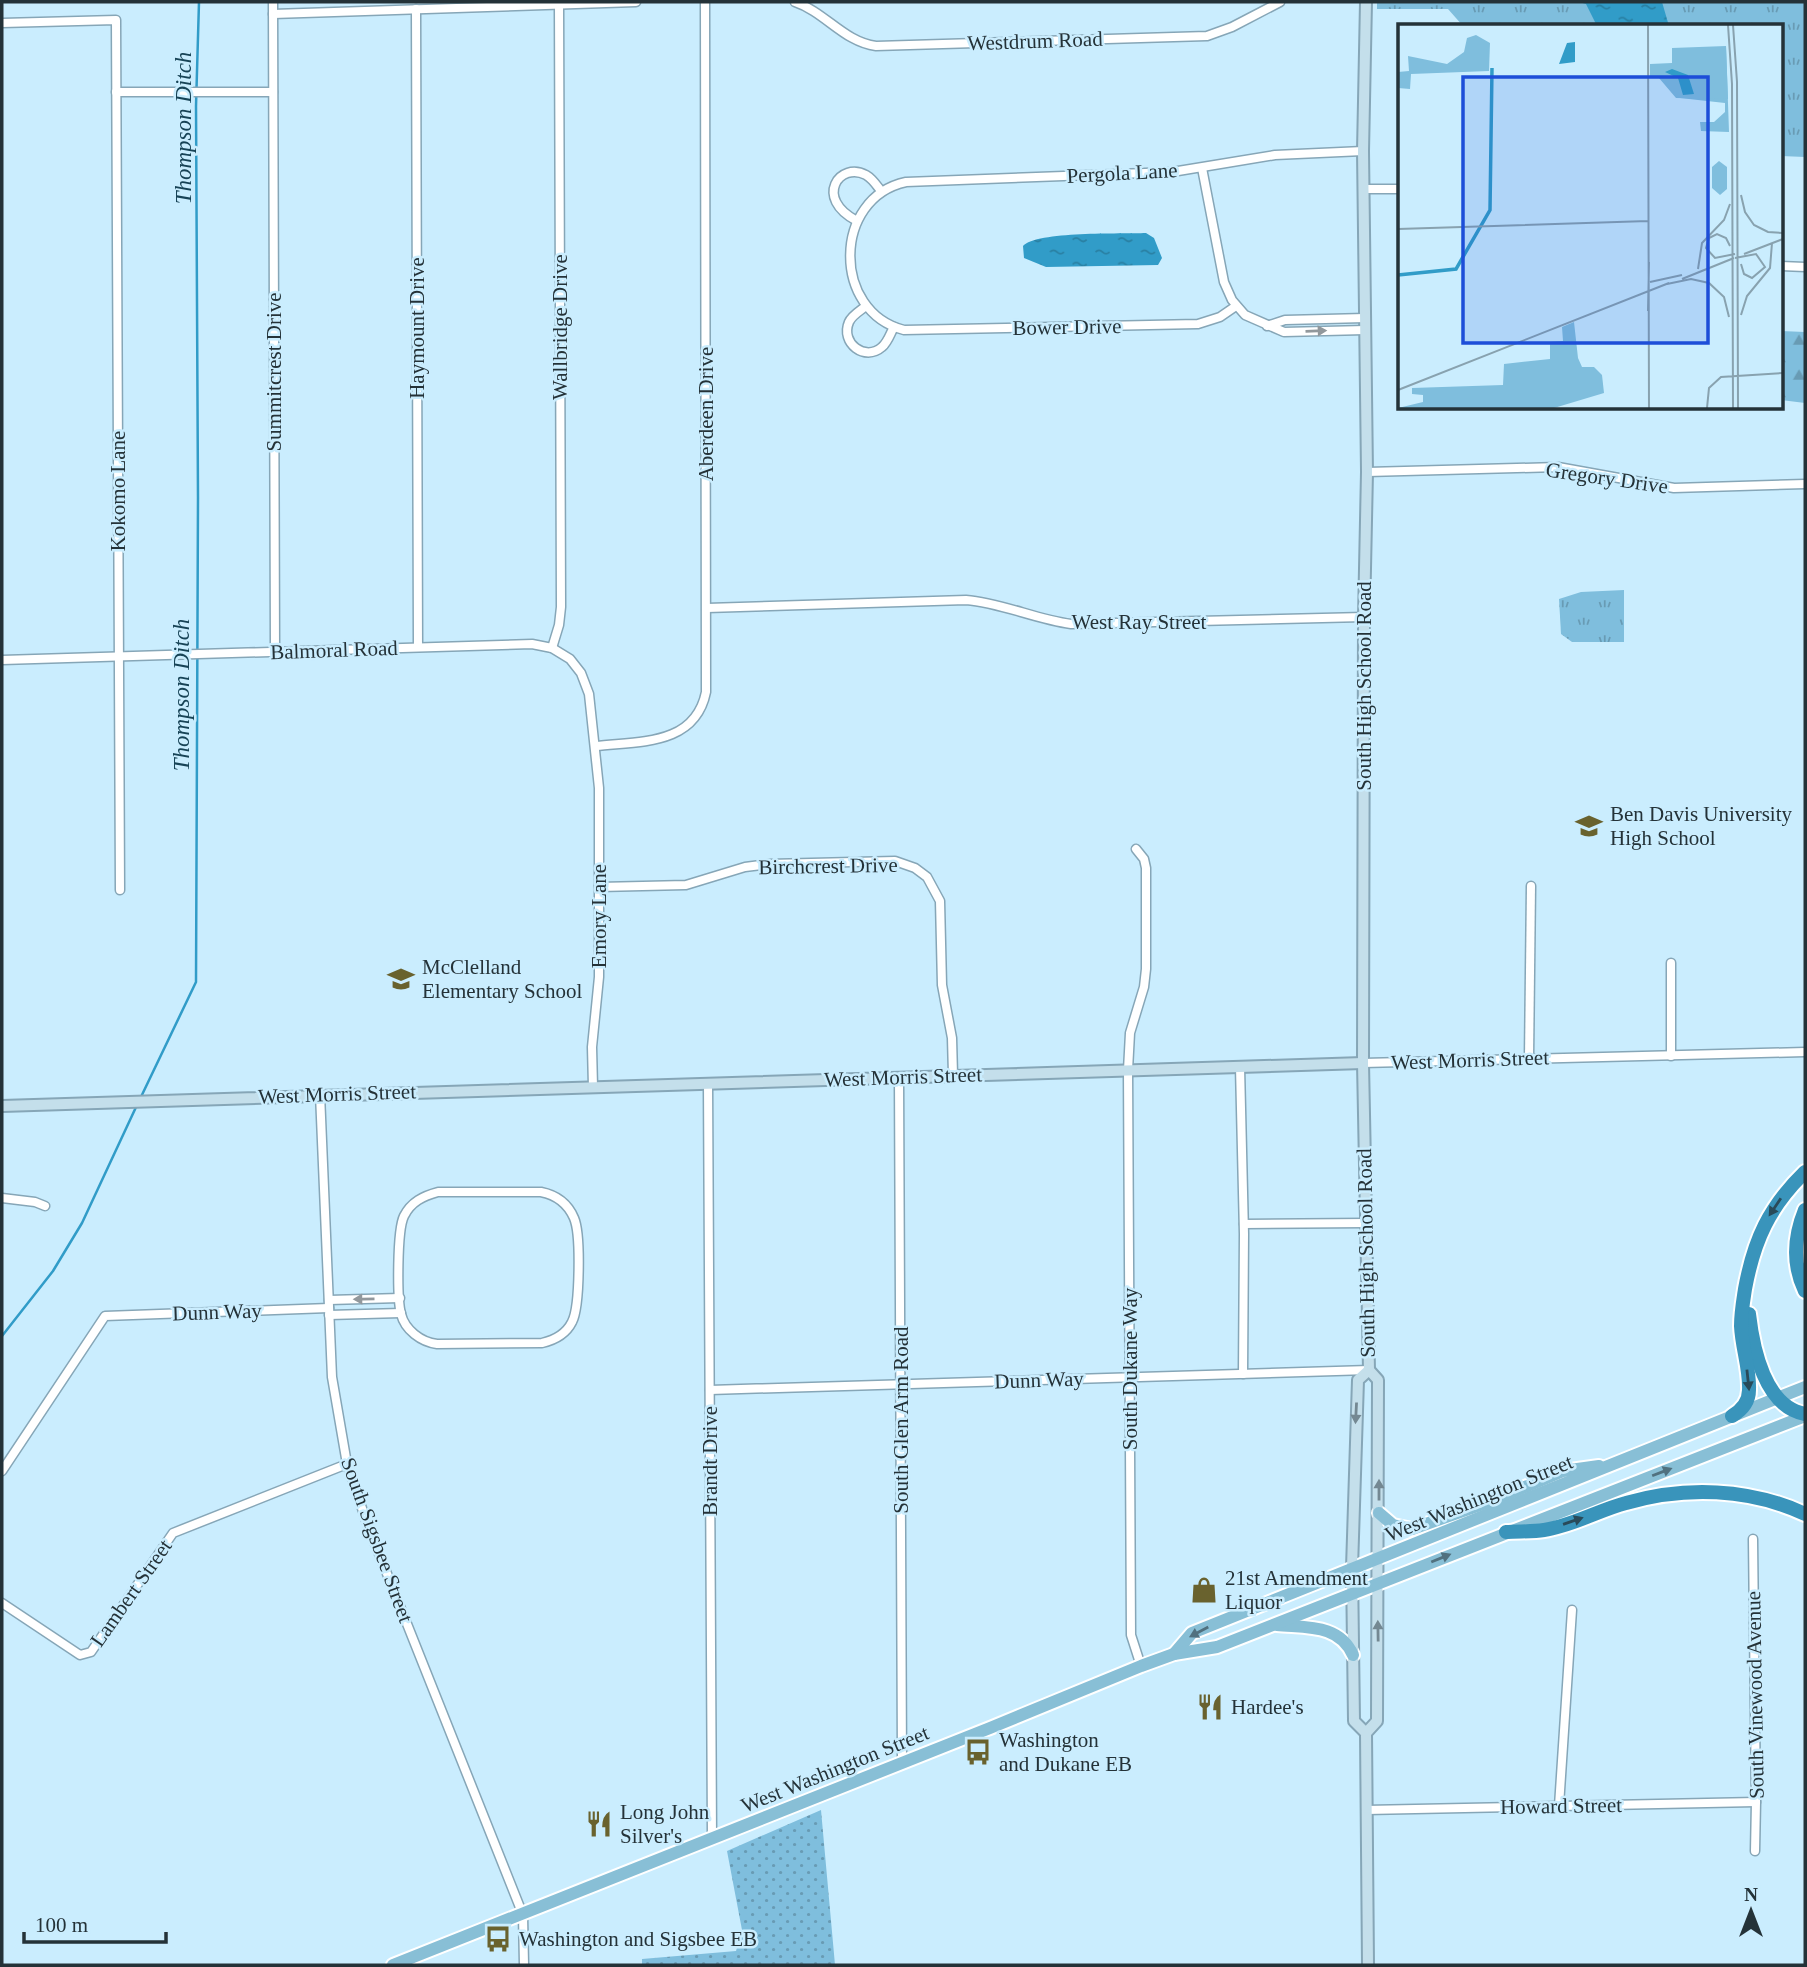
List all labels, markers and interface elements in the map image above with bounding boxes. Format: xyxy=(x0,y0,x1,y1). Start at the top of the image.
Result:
inset map xyxy=(1398,24,1783,410)
street label: Westdrum Road xyxy=(967,27,1104,55)
water label: Thompson Ditch xyxy=(171,52,196,204)
street label: Pergola Lane xyxy=(1066,158,1178,188)
street label: Wallbridge Drive xyxy=(548,254,572,400)
street label: Haymount Drive xyxy=(405,257,429,399)
street label: Summitcrest Drive xyxy=(262,292,286,452)
street label: Bower Drive xyxy=(1012,314,1122,340)
one-way arrow xyxy=(1305,326,1327,337)
street label: Aberdeen Drive xyxy=(694,347,718,481)
street label: Kokomo Lane xyxy=(106,431,130,551)
street label: Gregory Drive xyxy=(1544,458,1670,498)
street label: South High School Road xyxy=(1352,581,1376,791)
street label: West Ray Street xyxy=(1072,610,1207,634)
water label: Thompson Ditch xyxy=(169,619,194,771)
street label: Balmoral Road xyxy=(270,636,399,664)
place label: Ben Davis University High School xyxy=(1610,802,1792,850)
school or university icon: Ben Davis University High School xyxy=(1574,811,1604,841)
street label: Birchcrest Drive xyxy=(758,853,898,879)
street label: Emory Lane xyxy=(587,864,611,968)
place label: McClelland Elementary School xyxy=(422,955,583,1003)
school or university icon: McClelland Elementary School xyxy=(386,964,416,994)
street label: West Morris Street xyxy=(1391,1045,1550,1075)
street label: West Morris Street xyxy=(824,1062,983,1092)
street label: West Morris Street xyxy=(258,1079,417,1109)
street label: South High School Road xyxy=(1352,1148,1380,1358)
one-way arrow xyxy=(1768,1198,1782,1216)
street label: South Dukane Way xyxy=(1118,1287,1142,1450)
one-way arrow xyxy=(353,1293,375,1305)
street label: Dunn Way xyxy=(172,1298,263,1326)
street label: South Glen Arm Road xyxy=(889,1326,913,1514)
street label: Dunn Way xyxy=(994,1366,1085,1394)
one-way arrow xyxy=(1743,1369,1754,1391)
one-way arrow xyxy=(1350,1402,1361,1424)
street label: Brandt Drive xyxy=(698,1406,722,1516)
street label: West Washington Street xyxy=(1382,1449,1577,1547)
street label: South Sigsbee Street xyxy=(336,1454,418,1626)
one-way arrow xyxy=(1651,1466,1672,1477)
one-way arrow xyxy=(1373,1479,1385,1501)
one-way arrow xyxy=(1562,1515,1583,1526)
street label: Lambert Street xyxy=(85,1535,177,1651)
one-way arrow xyxy=(1431,1552,1452,1563)
place label: 21st Amendment Liquor xyxy=(1225,1566,1368,1614)
shop icon: 21st Amendment Liquor xyxy=(1189,1575,1219,1605)
street label: South Vinewood Avenue xyxy=(1741,1591,1769,1799)
one-way arrow xyxy=(1372,1620,1384,1642)
one-way arrow xyxy=(1188,1625,1208,1637)
restaurant icon: Hardee's xyxy=(1195,1692,1225,1722)
place label: Hardee's xyxy=(1231,1695,1304,1719)
street label: West Washington Street xyxy=(738,1720,933,1818)
place label: Washington and Dukane EB xyxy=(999,1728,1132,1776)
bus stop icon: Washington and Dukane EB xyxy=(963,1737,993,1767)
street label: Howard Street xyxy=(1500,1793,1622,1819)
place label: Long John Silver's xyxy=(620,1800,710,1848)
restaurant icon: Long John Silver's xyxy=(584,1809,614,1839)
north arrow xyxy=(1716,1876,1786,1946)
text: N xyxy=(1744,1884,1758,1905)
scale bar xyxy=(24,1900,166,1944)
text: 100 m xyxy=(35,1913,88,1937)
bus stop icon: Washington and Sigsbee EB xyxy=(483,1924,513,1954)
place label: Washington and Sigsbee EB xyxy=(519,1927,757,1951)

